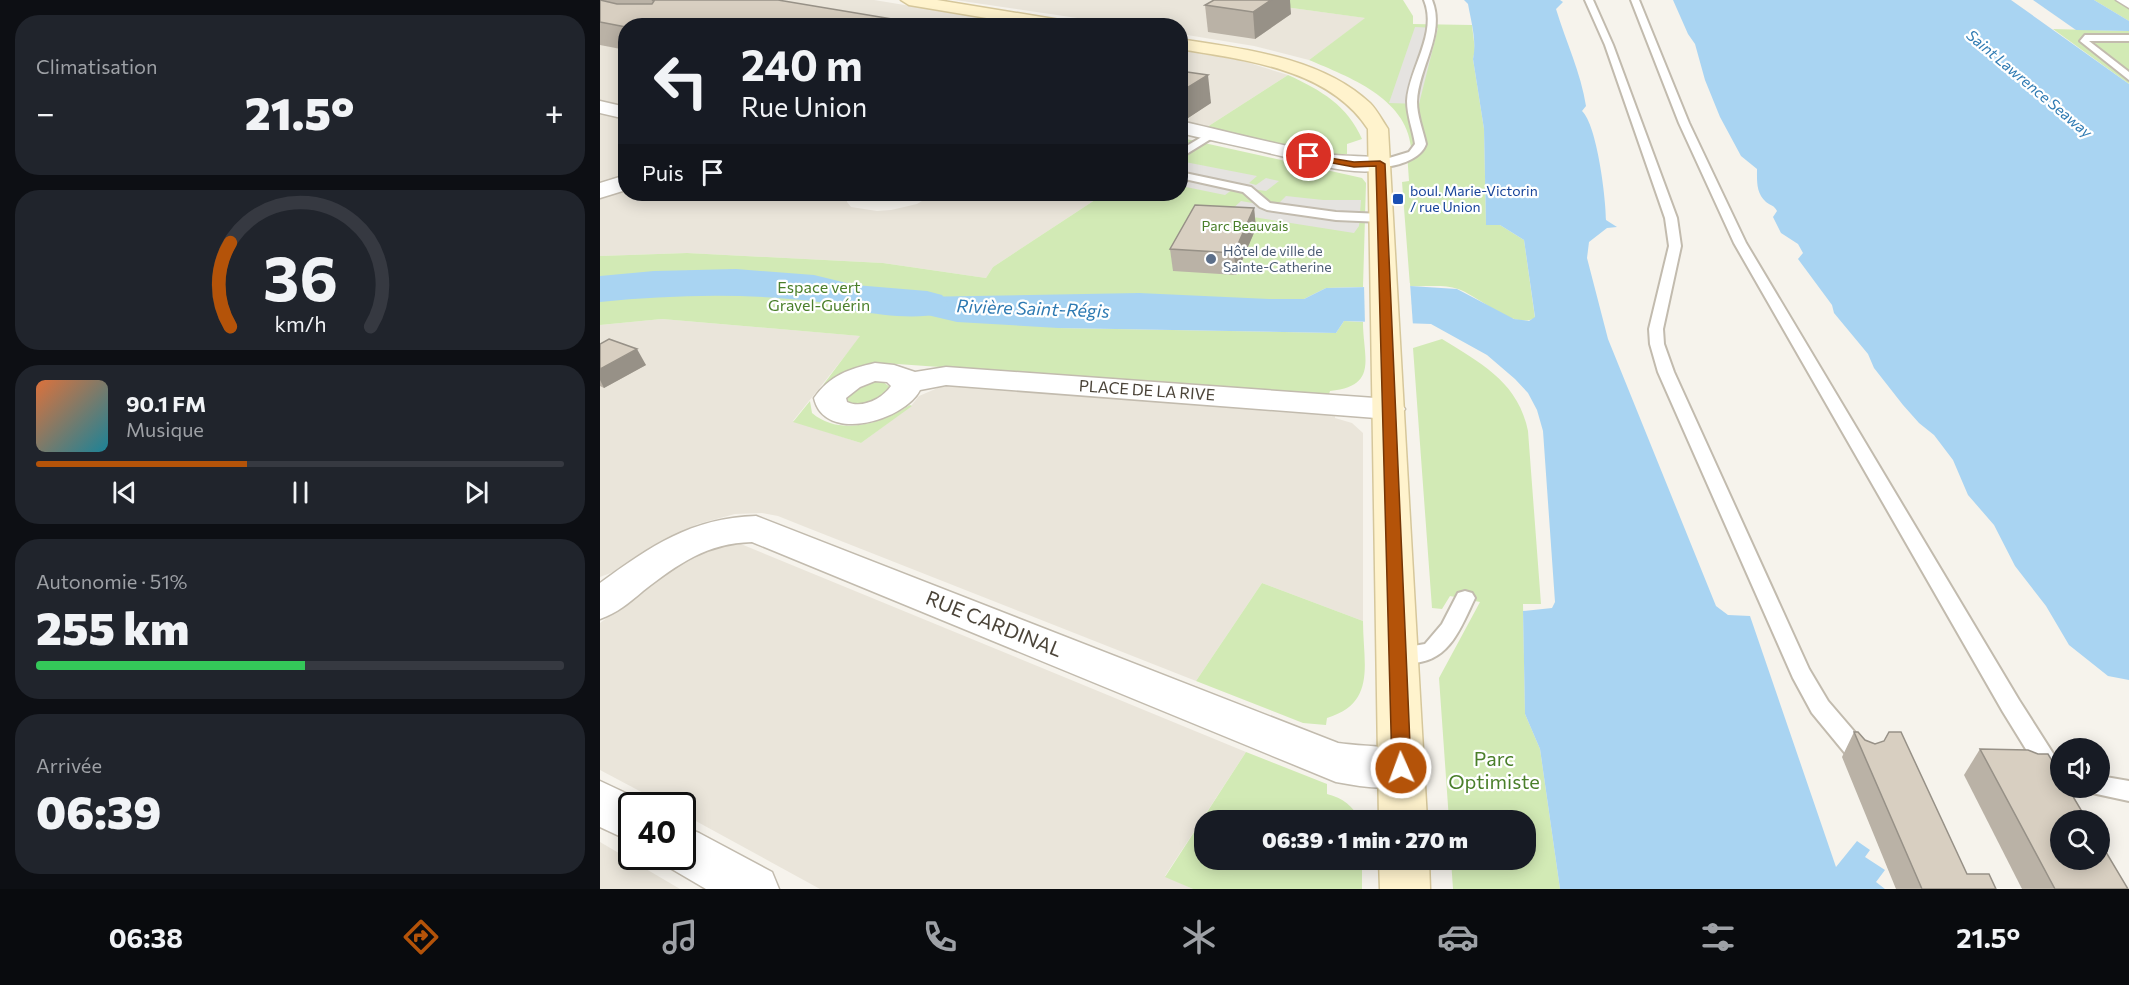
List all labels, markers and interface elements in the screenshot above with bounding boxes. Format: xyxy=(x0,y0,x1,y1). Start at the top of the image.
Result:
water label: Saint Lawrence Seaway xyxy=(1963,26,2097,142)
text: 240 m xyxy=(741,38,863,90)
icon: left xyxy=(642,42,720,120)
text: Climatisation xyxy=(36,54,157,78)
text: 21.5° xyxy=(245,84,355,139)
text: Rue Union xyxy=(741,90,867,123)
text: − xyxy=(36,91,55,132)
text: + xyxy=(545,91,564,132)
pin xyxy=(1283,130,1334,181)
icon: arrive xyxy=(1292,139,1325,172)
icon: arrive xyxy=(696,156,729,189)
text: Puis xyxy=(642,159,684,186)
place label: boul. Marie-Victorin / rue Union xyxy=(1410,182,1538,215)
marker: boul. Marie-Victorin / rue Union xyxy=(1391,192,1405,206)
park label: Parc Beauvais xyxy=(1202,217,1288,234)
text: 36 xyxy=(263,238,337,314)
place label: Hôtel de ville de Sainte-Catherine xyxy=(1223,242,1332,275)
marker: Hôtel de ville de Sainte-Catherine xyxy=(1204,252,1218,266)
park label: Espace vert Gravel-Guérin xyxy=(768,277,870,314)
water label: Rivière Saint-Régis xyxy=(956,294,1110,322)
text: km/h xyxy=(274,310,326,336)
street label: PLACE DE LA RIVE xyxy=(1078,375,1216,404)
text: 90.1 FM xyxy=(126,390,206,417)
text: Musique xyxy=(126,417,204,441)
icon: previous xyxy=(108,476,141,509)
icon: pause xyxy=(284,476,317,509)
icon: next xyxy=(460,476,493,509)
text: Autonomie · 51% xyxy=(36,569,187,593)
street label: RUE CARDINAL xyxy=(923,585,1066,661)
text: 255 km xyxy=(36,599,189,654)
position arrow xyxy=(1369,736,1433,800)
map controls xyxy=(2050,738,2110,870)
button: sound xyxy=(2050,738,2110,798)
park label: Parc Optimiste xyxy=(1448,746,1540,793)
text: Arrivée xyxy=(36,753,102,777)
text: 06:39 xyxy=(36,783,161,838)
speed limit sign: 40 xyxy=(618,792,696,870)
button: search xyxy=(2050,810,2110,870)
text: 06:39 · 1 min · 270 m xyxy=(1262,826,1468,853)
icon: directions xyxy=(400,916,442,958)
icon: music xyxy=(659,916,701,958)
icon: phone xyxy=(919,916,961,958)
icon: climate xyxy=(1178,916,1220,958)
icon: car xyxy=(1437,916,1479,958)
icon: filters xyxy=(1697,916,1739,958)
text: 06:38 xyxy=(109,921,183,954)
text: 21.5° xyxy=(1956,921,2020,954)

